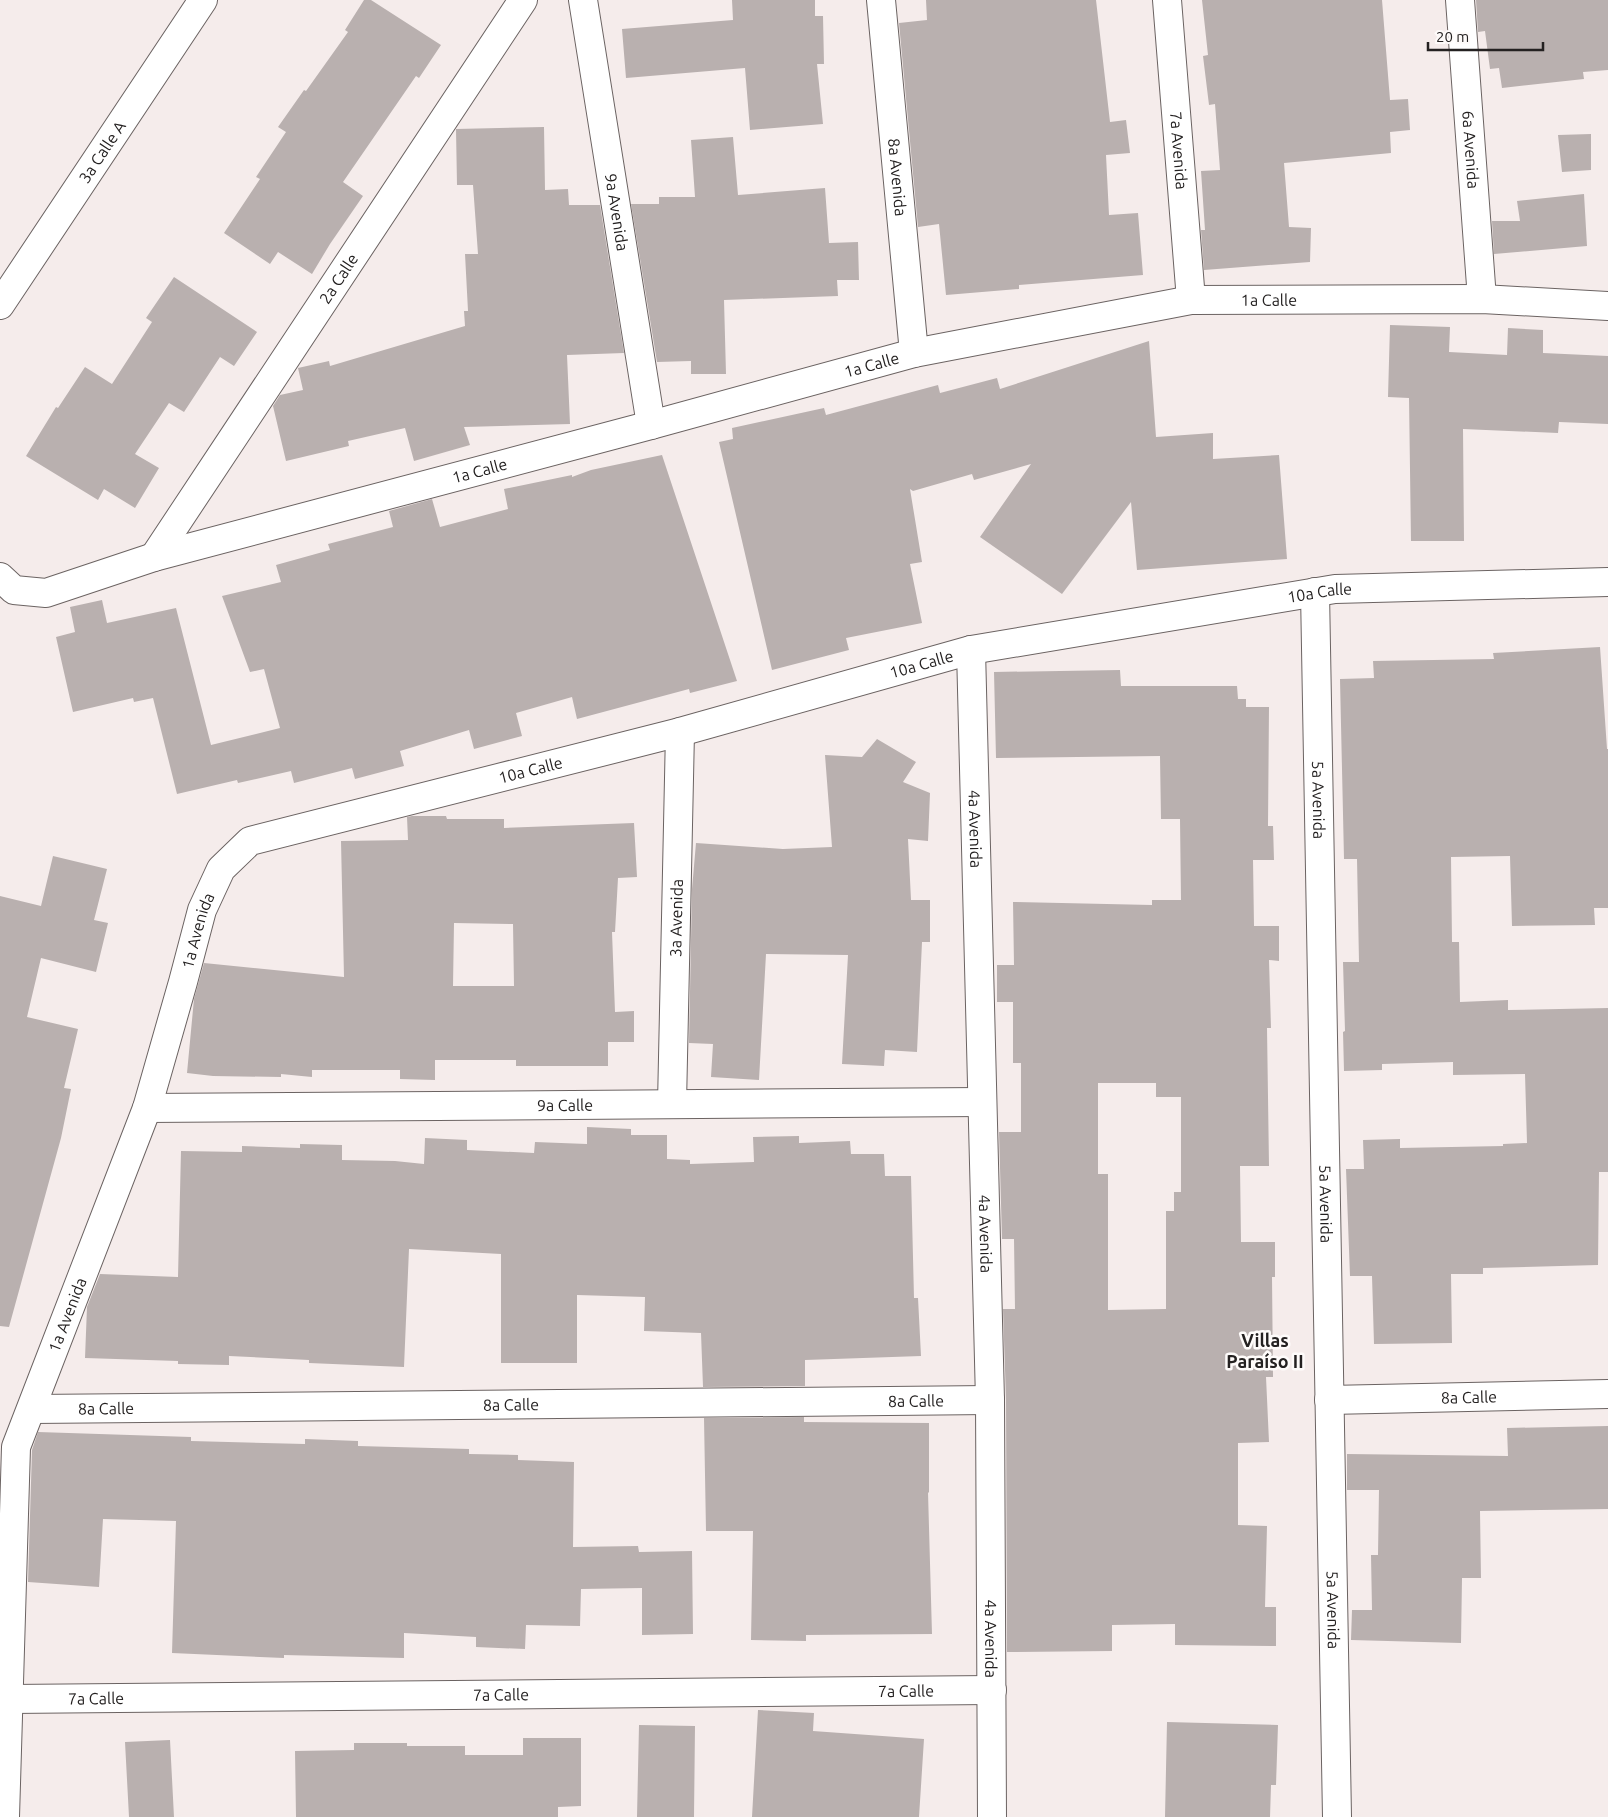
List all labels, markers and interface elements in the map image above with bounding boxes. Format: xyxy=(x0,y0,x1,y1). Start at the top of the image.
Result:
scale bar xyxy=(1428,20,1543,52)
text: 20 m xyxy=(1436,28,1469,45)
street label: 6a Avenida xyxy=(1459,110,1483,189)
street label: 7a Avenida xyxy=(1167,111,1191,190)
street label: 3a Calle A xyxy=(75,117,129,186)
street label: 8a Avenida xyxy=(885,137,910,217)
street label: 9a Avenida xyxy=(602,172,632,252)
street label: 2a Calle xyxy=(315,250,361,307)
street label: 1a Calle xyxy=(1241,291,1297,309)
street label: 1a Calle xyxy=(842,349,901,381)
street label: 1a Calle xyxy=(450,455,509,486)
street label: 10a Calle xyxy=(1286,580,1352,606)
street label: 10a Calle xyxy=(888,646,955,681)
street label: 10a Calle xyxy=(497,753,564,787)
street label: 5a Avenida xyxy=(1309,761,1328,839)
street label: 4a Avenida xyxy=(966,790,986,868)
street label: 3a Avenida xyxy=(666,879,686,957)
street label: 1a Avenida xyxy=(178,890,218,971)
street label: 9a Calle xyxy=(537,1096,593,1114)
street label: 5a Avenida xyxy=(1316,1165,1336,1243)
street label: 4a Avenida xyxy=(976,1194,996,1273)
street label: 1a Avenida xyxy=(45,1275,90,1355)
district label: Villas Paraíso II xyxy=(1226,1330,1304,1371)
street label: 8a Calle xyxy=(1441,1387,1497,1407)
street label: 8a Calle xyxy=(888,1391,944,1410)
street label: 8a Calle xyxy=(483,1395,539,1414)
street label: 8a Calle xyxy=(78,1399,134,1418)
street label: 5a Avenida xyxy=(1324,1570,1343,1649)
street label: 4a Avenida xyxy=(982,1600,1000,1678)
street label: 7a Calle xyxy=(878,1682,934,1700)
street label: 7a Calle xyxy=(473,1685,529,1704)
street label: 7a Calle xyxy=(68,1689,124,1707)

